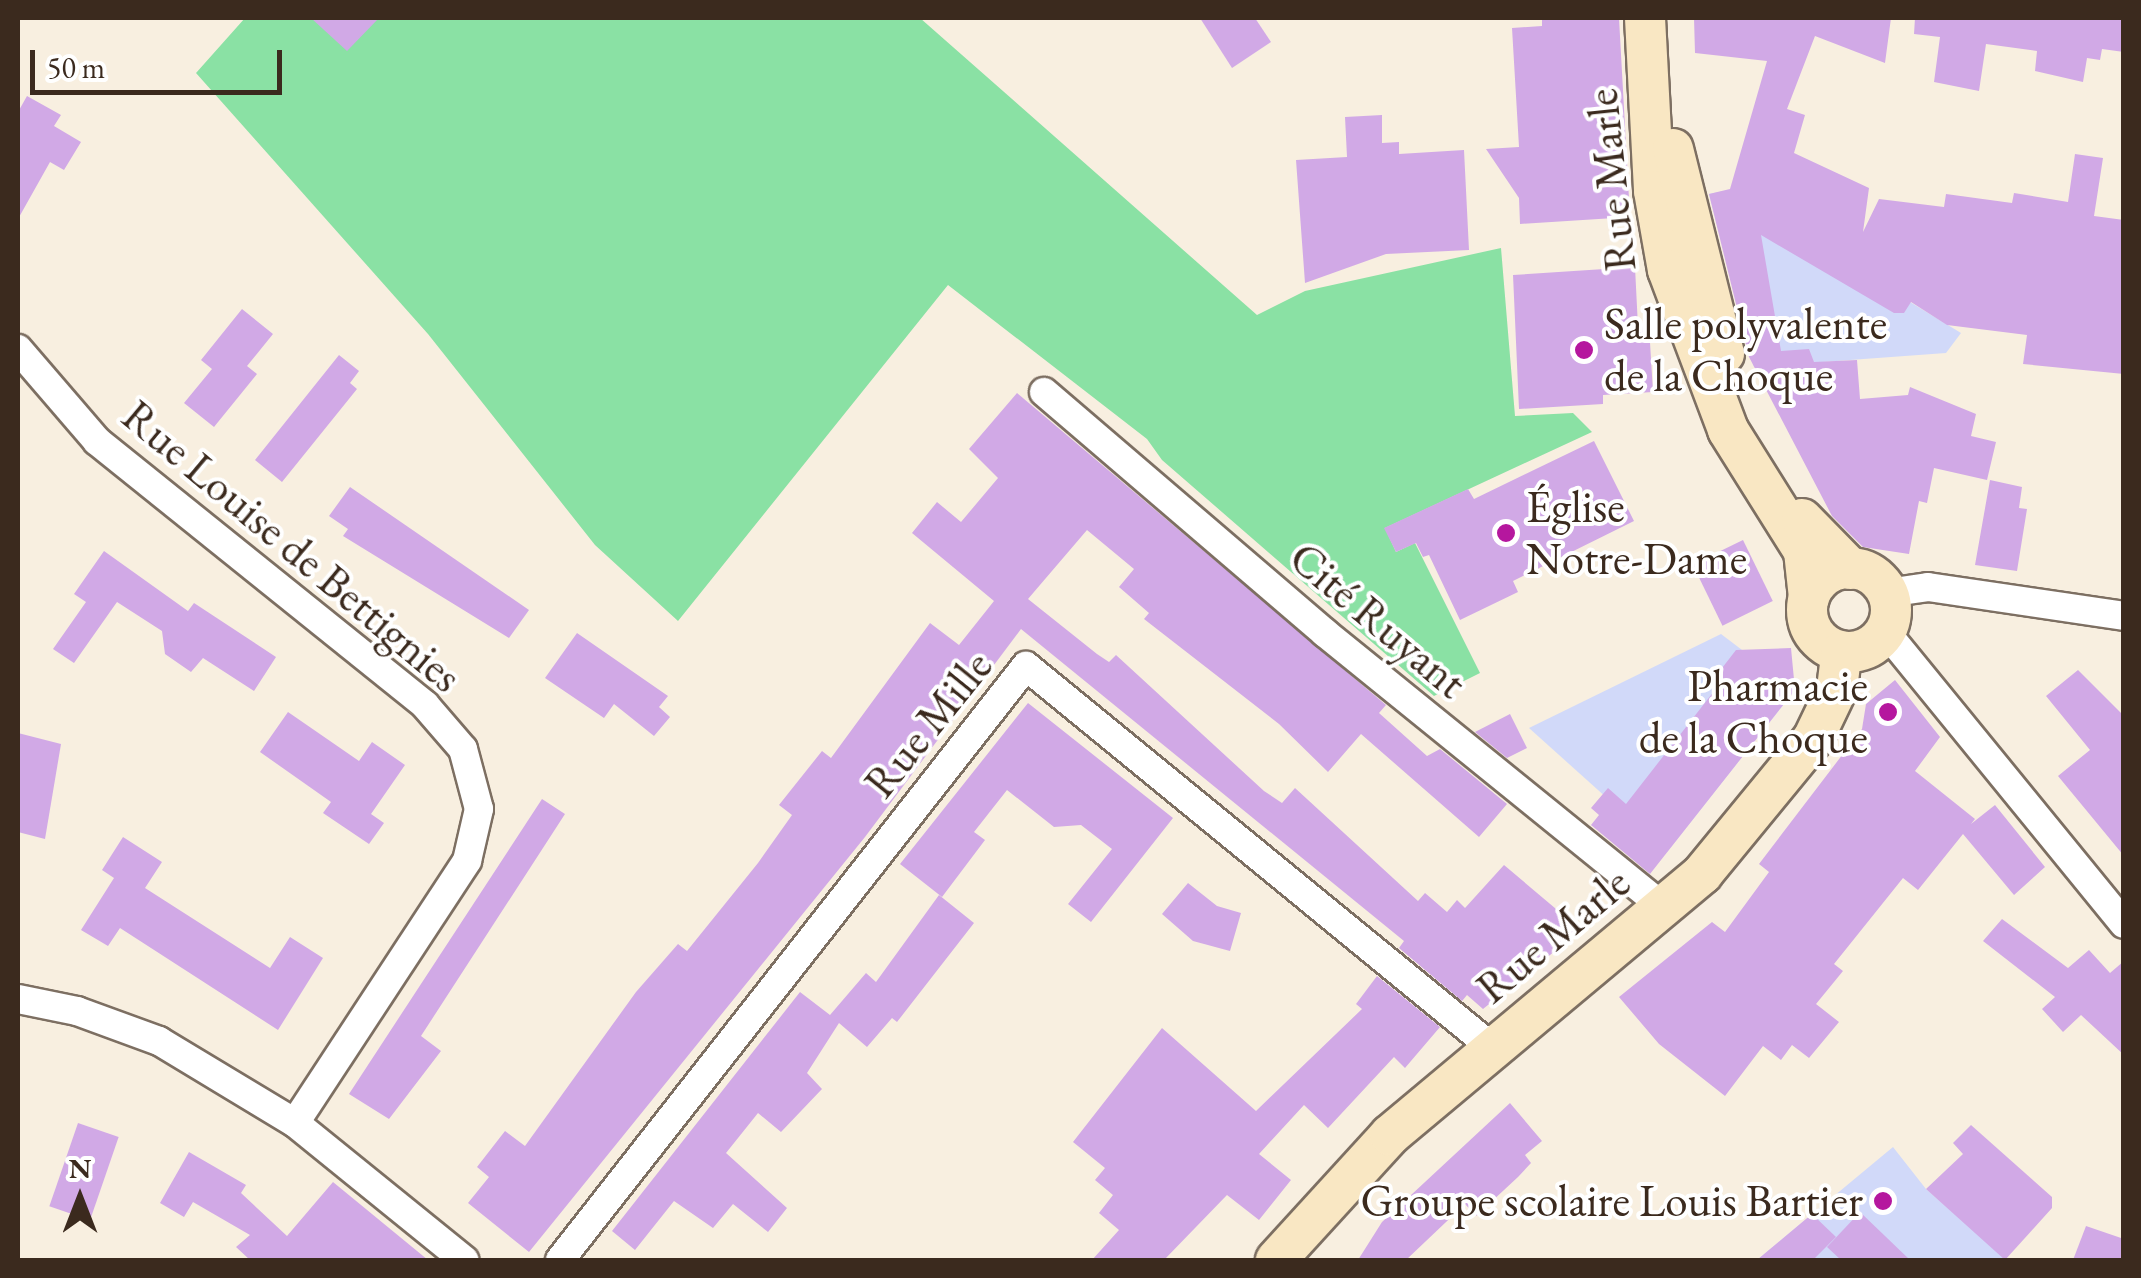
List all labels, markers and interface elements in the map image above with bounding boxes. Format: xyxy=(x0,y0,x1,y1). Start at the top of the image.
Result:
scale bar xyxy=(35,30,288,92)
text: 50 m xyxy=(47,48,105,87)
street label: Rue Marle xyxy=(1575,86,1647,274)
place label: Salle polyvalente de la Choque xyxy=(1604,297,1887,403)
marker: Salle polyvalente de la Choque xyxy=(1573,339,1595,361)
street label: Rue Louise de Bettignies xyxy=(112,388,472,704)
place label: Église Notre-Dame xyxy=(1526,480,1747,586)
marker: Église Notre-Dame xyxy=(1495,522,1517,544)
street label: Cité Ruyant xyxy=(1279,530,1477,710)
street label: Rue Mille xyxy=(853,640,1003,808)
place label: Pharmacie de la Choque xyxy=(1639,659,1868,765)
marker: Pharmacie de la Choque xyxy=(1877,701,1899,723)
street label: Rue Marle xyxy=(1465,855,1641,1015)
north arrow xyxy=(30,1148,130,1248)
text: N xyxy=(69,1150,91,1186)
place label: Groupe scolaire Louis Bartier xyxy=(1360,1174,1863,1228)
marker: Groupe scolaire Louis Bartier xyxy=(1872,1190,1894,1212)

